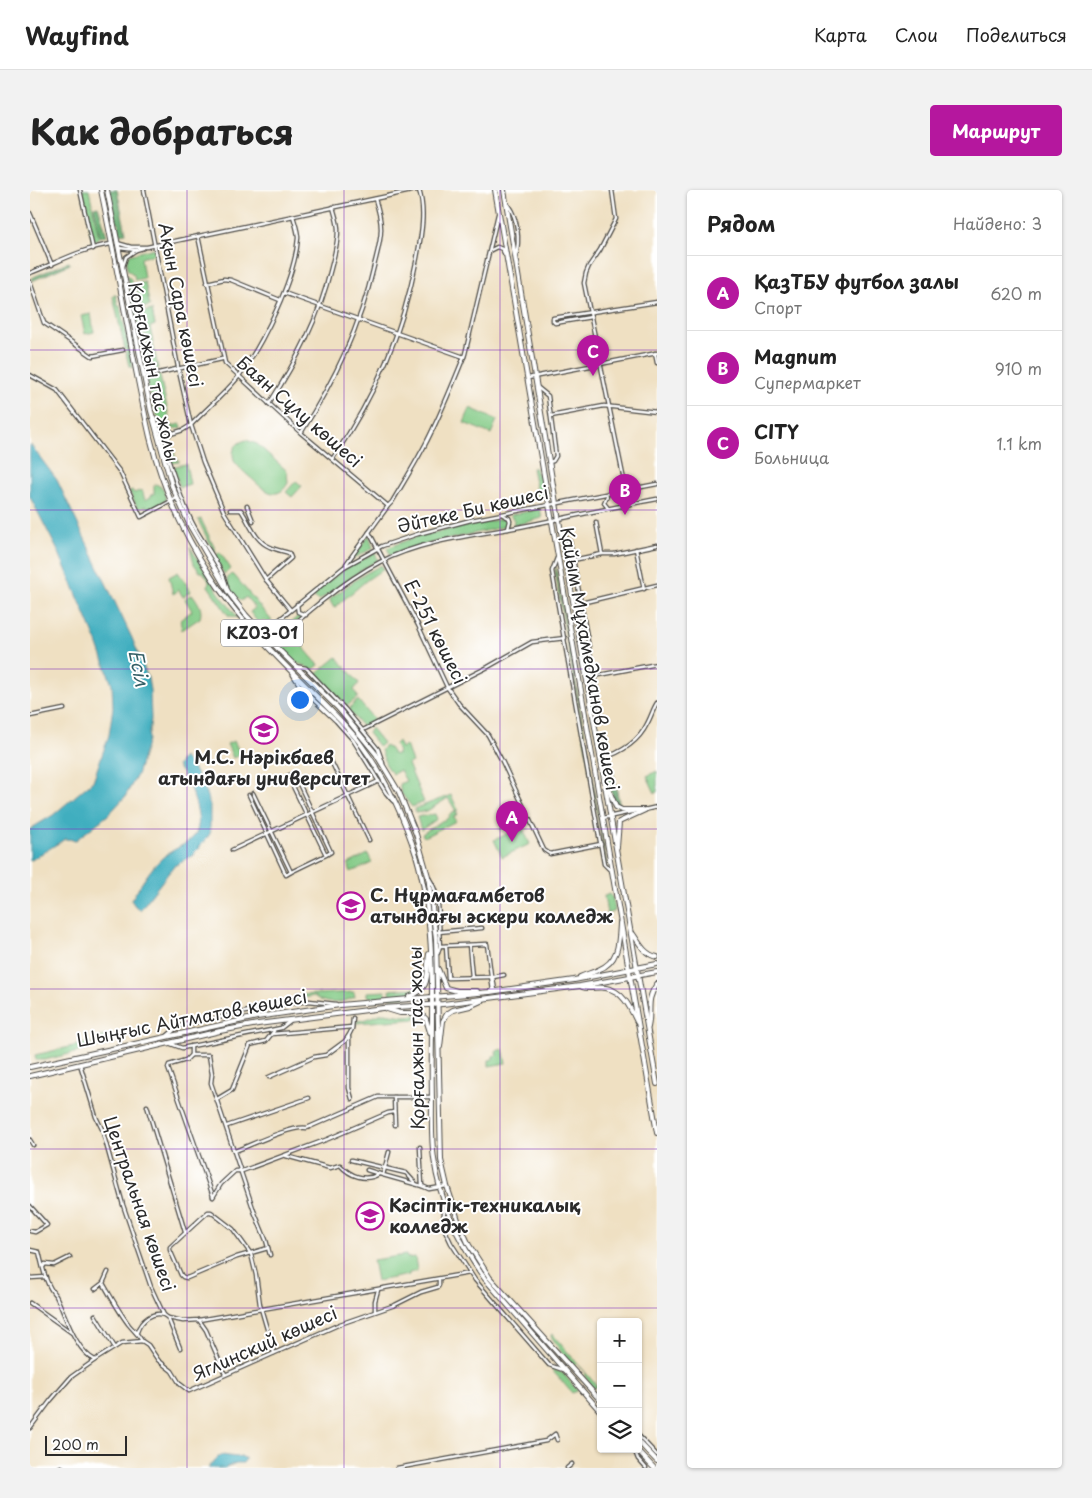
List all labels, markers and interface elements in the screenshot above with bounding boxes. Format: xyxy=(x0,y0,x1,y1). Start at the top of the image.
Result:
text: Wayfind xyxy=(25,17,129,53)
text: Карта xyxy=(814,21,867,48)
text: Слои xyxy=(895,21,938,48)
text: Поделиться xyxy=(966,21,1067,48)
text: Как добраться xyxy=(30,104,294,157)
button: Маршрут xyxy=(930,105,1062,156)
text: Рядом xyxy=(707,207,775,239)
text: Найдено: 3 xyxy=(953,211,1042,235)
street label: Ақын Сара көшесі xyxy=(152,220,211,389)
text: ҚазТБУ футбол залы xyxy=(754,267,959,295)
street label: Қорғалжын тас жолы xyxy=(122,279,187,464)
text: A xyxy=(717,281,729,305)
text: 620 m xyxy=(990,281,1042,305)
text: Спорт xyxy=(754,295,802,319)
pin: C xyxy=(577,335,609,376)
text: Magnum xyxy=(754,342,837,370)
street label: Баян Сұлу көшесі xyxy=(231,349,369,473)
text: B xyxy=(718,356,728,380)
text: 910 m xyxy=(995,356,1042,380)
text: Супермаркет xyxy=(754,370,861,394)
text: CITY xyxy=(754,417,798,445)
text: C xyxy=(717,431,729,455)
text: 1.1 km xyxy=(996,431,1042,455)
text: Больница xyxy=(754,445,829,469)
pin: B xyxy=(609,474,641,515)
street label: Әйтеке Би көшесі xyxy=(394,478,551,539)
street label: Қайым Мұхамедханов көшесі xyxy=(554,525,627,793)
street label: Е-251 көшесі xyxy=(398,574,474,689)
road number: KZ03-01 xyxy=(221,619,303,646)
water label: Есіл xyxy=(123,647,157,689)
your location xyxy=(287,687,313,713)
school or university icon: М.С. Нәрікбаев атындағы университет xyxy=(249,715,279,745)
place label: М.С. Нәрікбаев атындағы университет xyxy=(158,743,371,791)
pin: A xyxy=(496,801,528,842)
place label: С. Нұрмағамбетов атындағы әскери колледж xyxy=(370,881,613,929)
school or university icon: С. Нұрмағамбетов атындағы әскери колледж xyxy=(336,891,366,921)
street label: Қорғалжын тас жолы xyxy=(400,946,431,1130)
street label: Шыңғыс Айтматов көшесі xyxy=(74,982,309,1053)
street label: Центральная көшесі xyxy=(98,1112,183,1295)
place label: Кәсіптік-техникалық колледж xyxy=(389,1191,581,1239)
school or university icon: Кәсіптік-техникалық колледж xyxy=(355,1201,385,1231)
street label: Яглинский көшесі xyxy=(187,1299,341,1387)
map controls xyxy=(597,1318,642,1453)
button: + xyxy=(597,1318,642,1363)
button: − xyxy=(597,1363,642,1408)
button: layers xyxy=(597,1408,642,1453)
scale bar xyxy=(45,1433,128,1456)
text: 200 m xyxy=(52,1434,99,1455)

